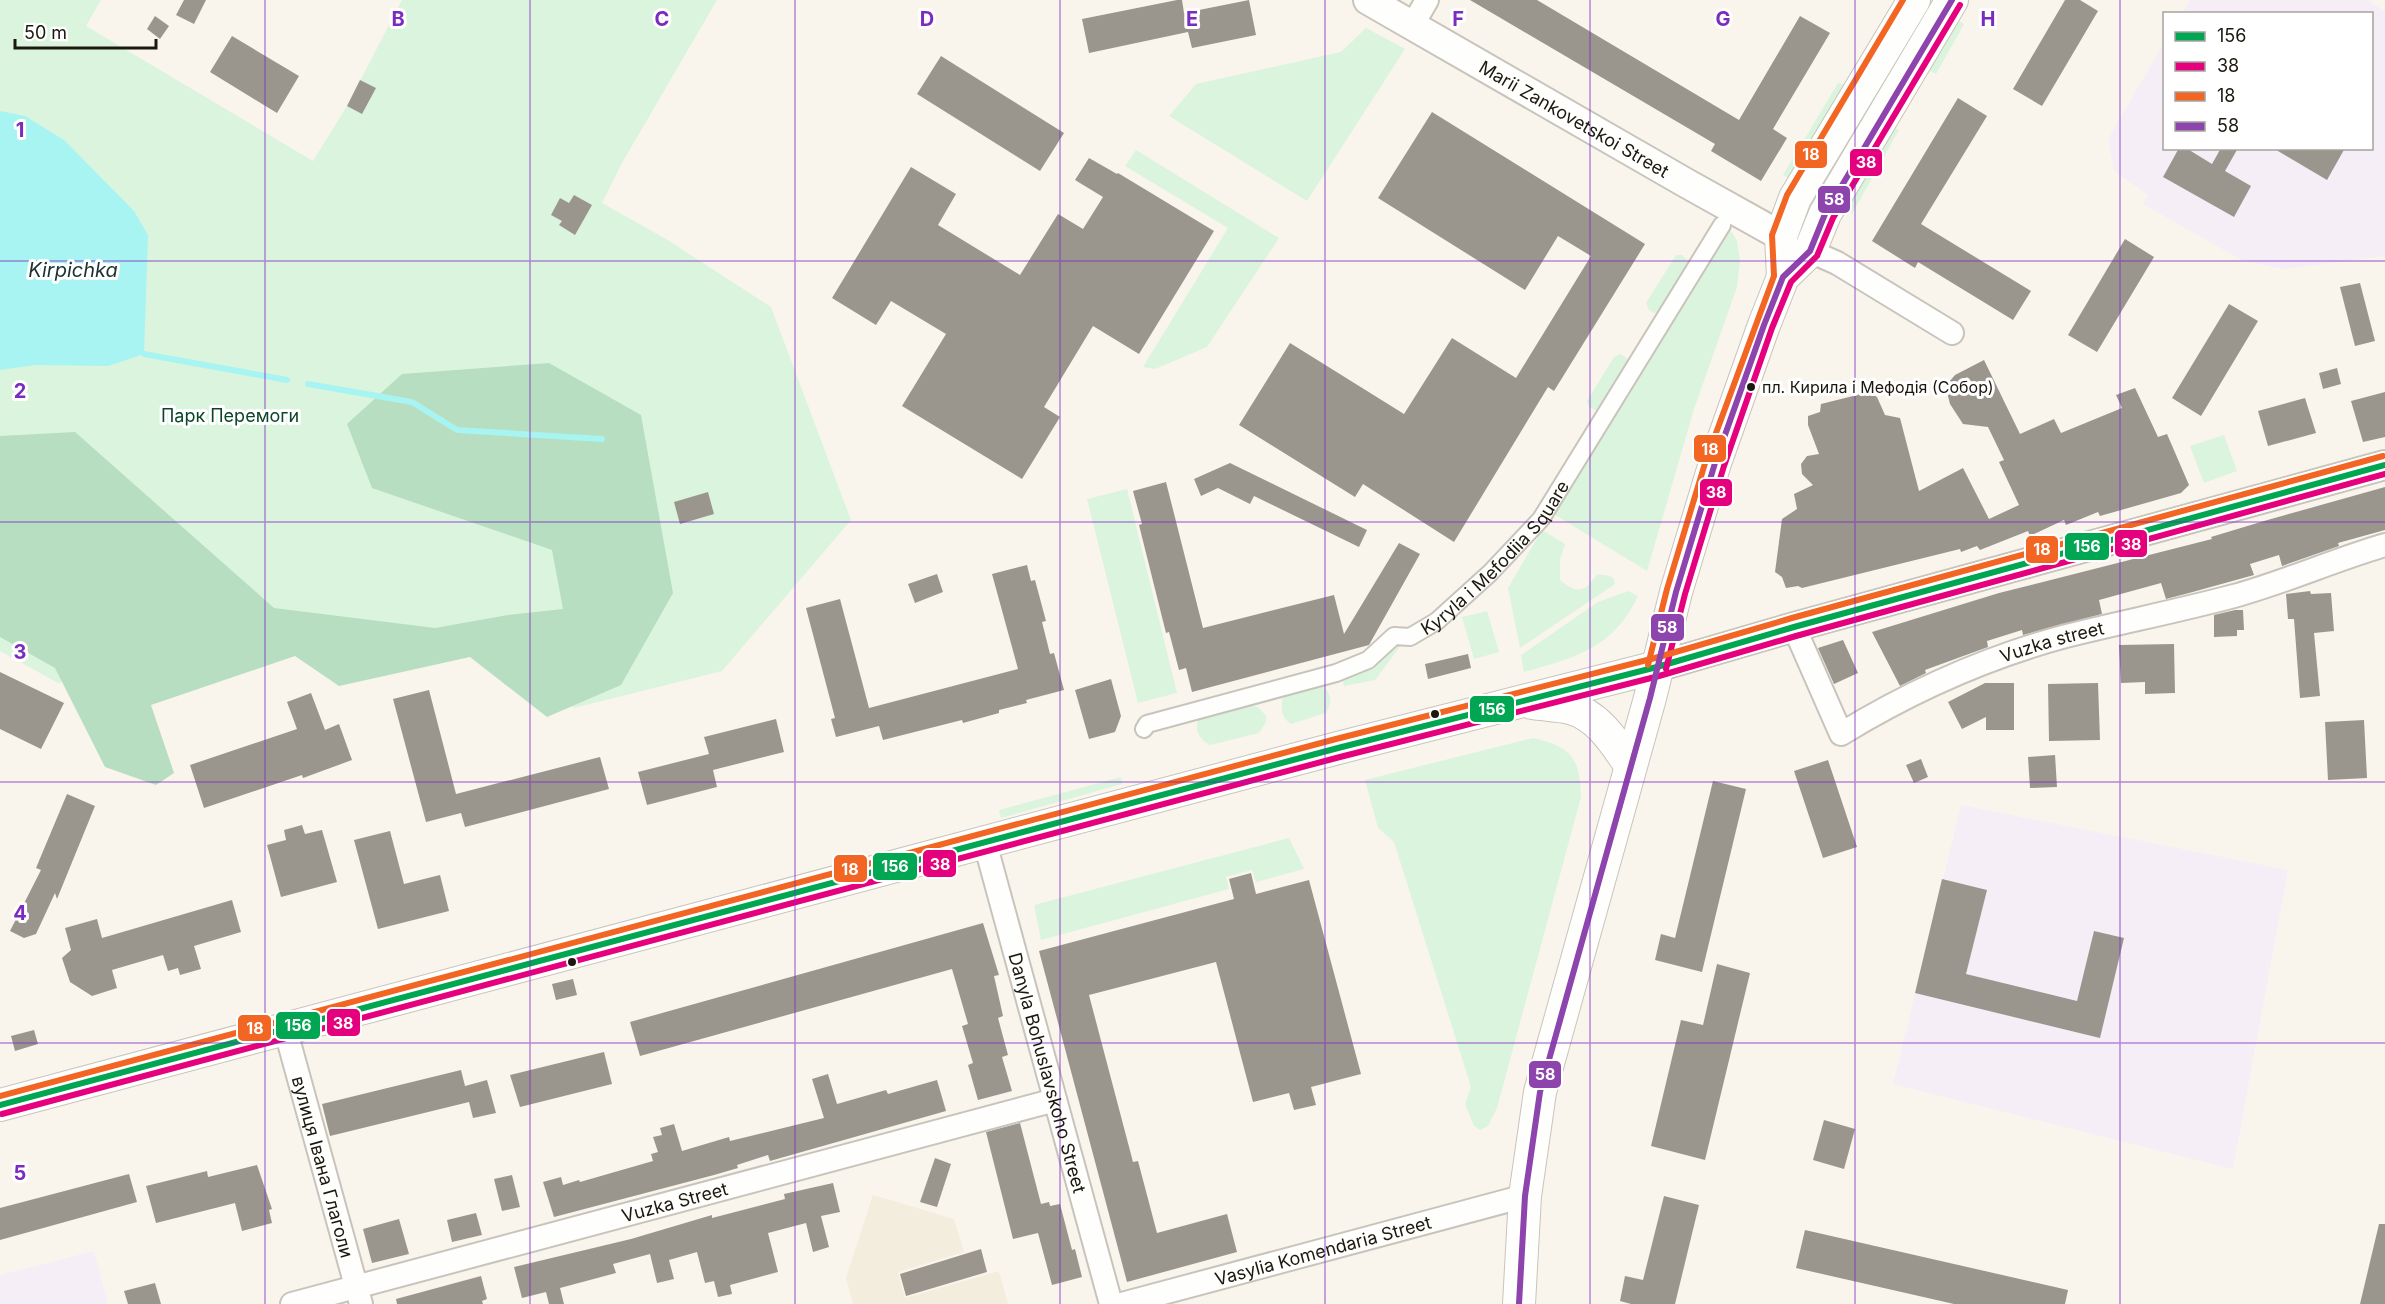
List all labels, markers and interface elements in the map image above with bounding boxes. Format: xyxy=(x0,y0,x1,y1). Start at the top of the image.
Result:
text: B xyxy=(391,7,405,31)
text: C xyxy=(655,7,669,31)
text: D xyxy=(920,7,934,31)
text: E xyxy=(1186,7,1198,31)
text: F xyxy=(1452,7,1464,31)
text: G xyxy=(1715,7,1731,31)
text: H xyxy=(1981,7,1995,31)
scale bar xyxy=(15,12,156,50)
legend xyxy=(2163,12,2373,150)
text: 50 m xyxy=(24,22,67,43)
text: 156 xyxy=(2217,25,2246,46)
text: 38 xyxy=(2217,55,2239,76)
street label: Marii Zankovetskoi Street xyxy=(1476,56,1673,182)
text: 18 xyxy=(2217,85,2235,106)
text: 58 xyxy=(2217,115,2239,136)
text: 1 xyxy=(16,118,24,142)
line badge: 18 xyxy=(1794,140,1828,169)
text: 18 xyxy=(1802,144,1820,164)
line badge: 38 xyxy=(1849,148,1883,177)
text: 38 xyxy=(1856,152,1876,172)
line badge: 58 xyxy=(1817,185,1851,214)
text: 58 xyxy=(1824,189,1844,209)
water label: Kirpichka xyxy=(28,258,118,282)
place label: пл. Кирила і Мефодія (Собор) xyxy=(1762,377,1994,397)
text: 2 xyxy=(14,379,26,403)
marker: пл. Кирила і Мефодія (Собор) xyxy=(1745,381,1757,393)
park label: Парк Перемоги xyxy=(161,405,299,426)
line badge: 18 xyxy=(1693,434,1727,463)
text: 18 xyxy=(1701,439,1719,459)
street label: Kyryla i Mefodiia Square xyxy=(1417,476,1573,639)
line badge: 38 xyxy=(1699,478,1733,507)
text: 38 xyxy=(1706,482,1726,502)
line badge: 38 xyxy=(2114,529,2148,558)
line badge: 156 xyxy=(2064,532,2110,561)
text: 38 xyxy=(2121,534,2141,554)
line badge: 18 xyxy=(2025,535,2059,564)
text: 156 xyxy=(2073,536,2101,556)
text: 18 xyxy=(2033,539,2051,559)
line badge: 58 xyxy=(1650,613,1685,642)
text: 58 xyxy=(1657,617,1677,637)
street label: Vuzka street xyxy=(1997,617,2106,666)
text: 3 xyxy=(14,640,26,664)
line badge: 156 xyxy=(1469,695,1515,723)
text: 156 xyxy=(1478,699,1506,719)
unlabelled marker xyxy=(1429,708,1441,720)
line badge: 38 xyxy=(922,849,957,878)
line badge: 156 xyxy=(872,852,918,881)
line badge: 18 xyxy=(833,854,868,883)
text: 38 xyxy=(930,854,950,874)
text: 156 xyxy=(881,856,909,876)
text: 18 xyxy=(841,859,859,879)
text: 4 xyxy=(13,901,27,925)
street label: Danyla Bohuslavskoho Street xyxy=(1005,950,1091,1195)
unlabelled marker xyxy=(566,956,578,968)
line badge: 38 xyxy=(326,1008,361,1037)
line badge: 156 xyxy=(275,1011,321,1040)
text: 38 xyxy=(333,1013,353,1033)
line badge: 18 xyxy=(237,1014,272,1042)
text: 156 xyxy=(284,1015,312,1035)
text: 18 xyxy=(246,1018,264,1038)
line badge: 58 xyxy=(1528,1060,1562,1089)
text: 58 xyxy=(1535,1064,1555,1084)
street label: вулиця Івана Глаголи xyxy=(288,1074,358,1260)
text: 5 xyxy=(14,1161,26,1185)
street label: Vuzka Street xyxy=(619,1177,730,1226)
street label: Vasylia Komendaria Street xyxy=(1213,1211,1433,1289)

